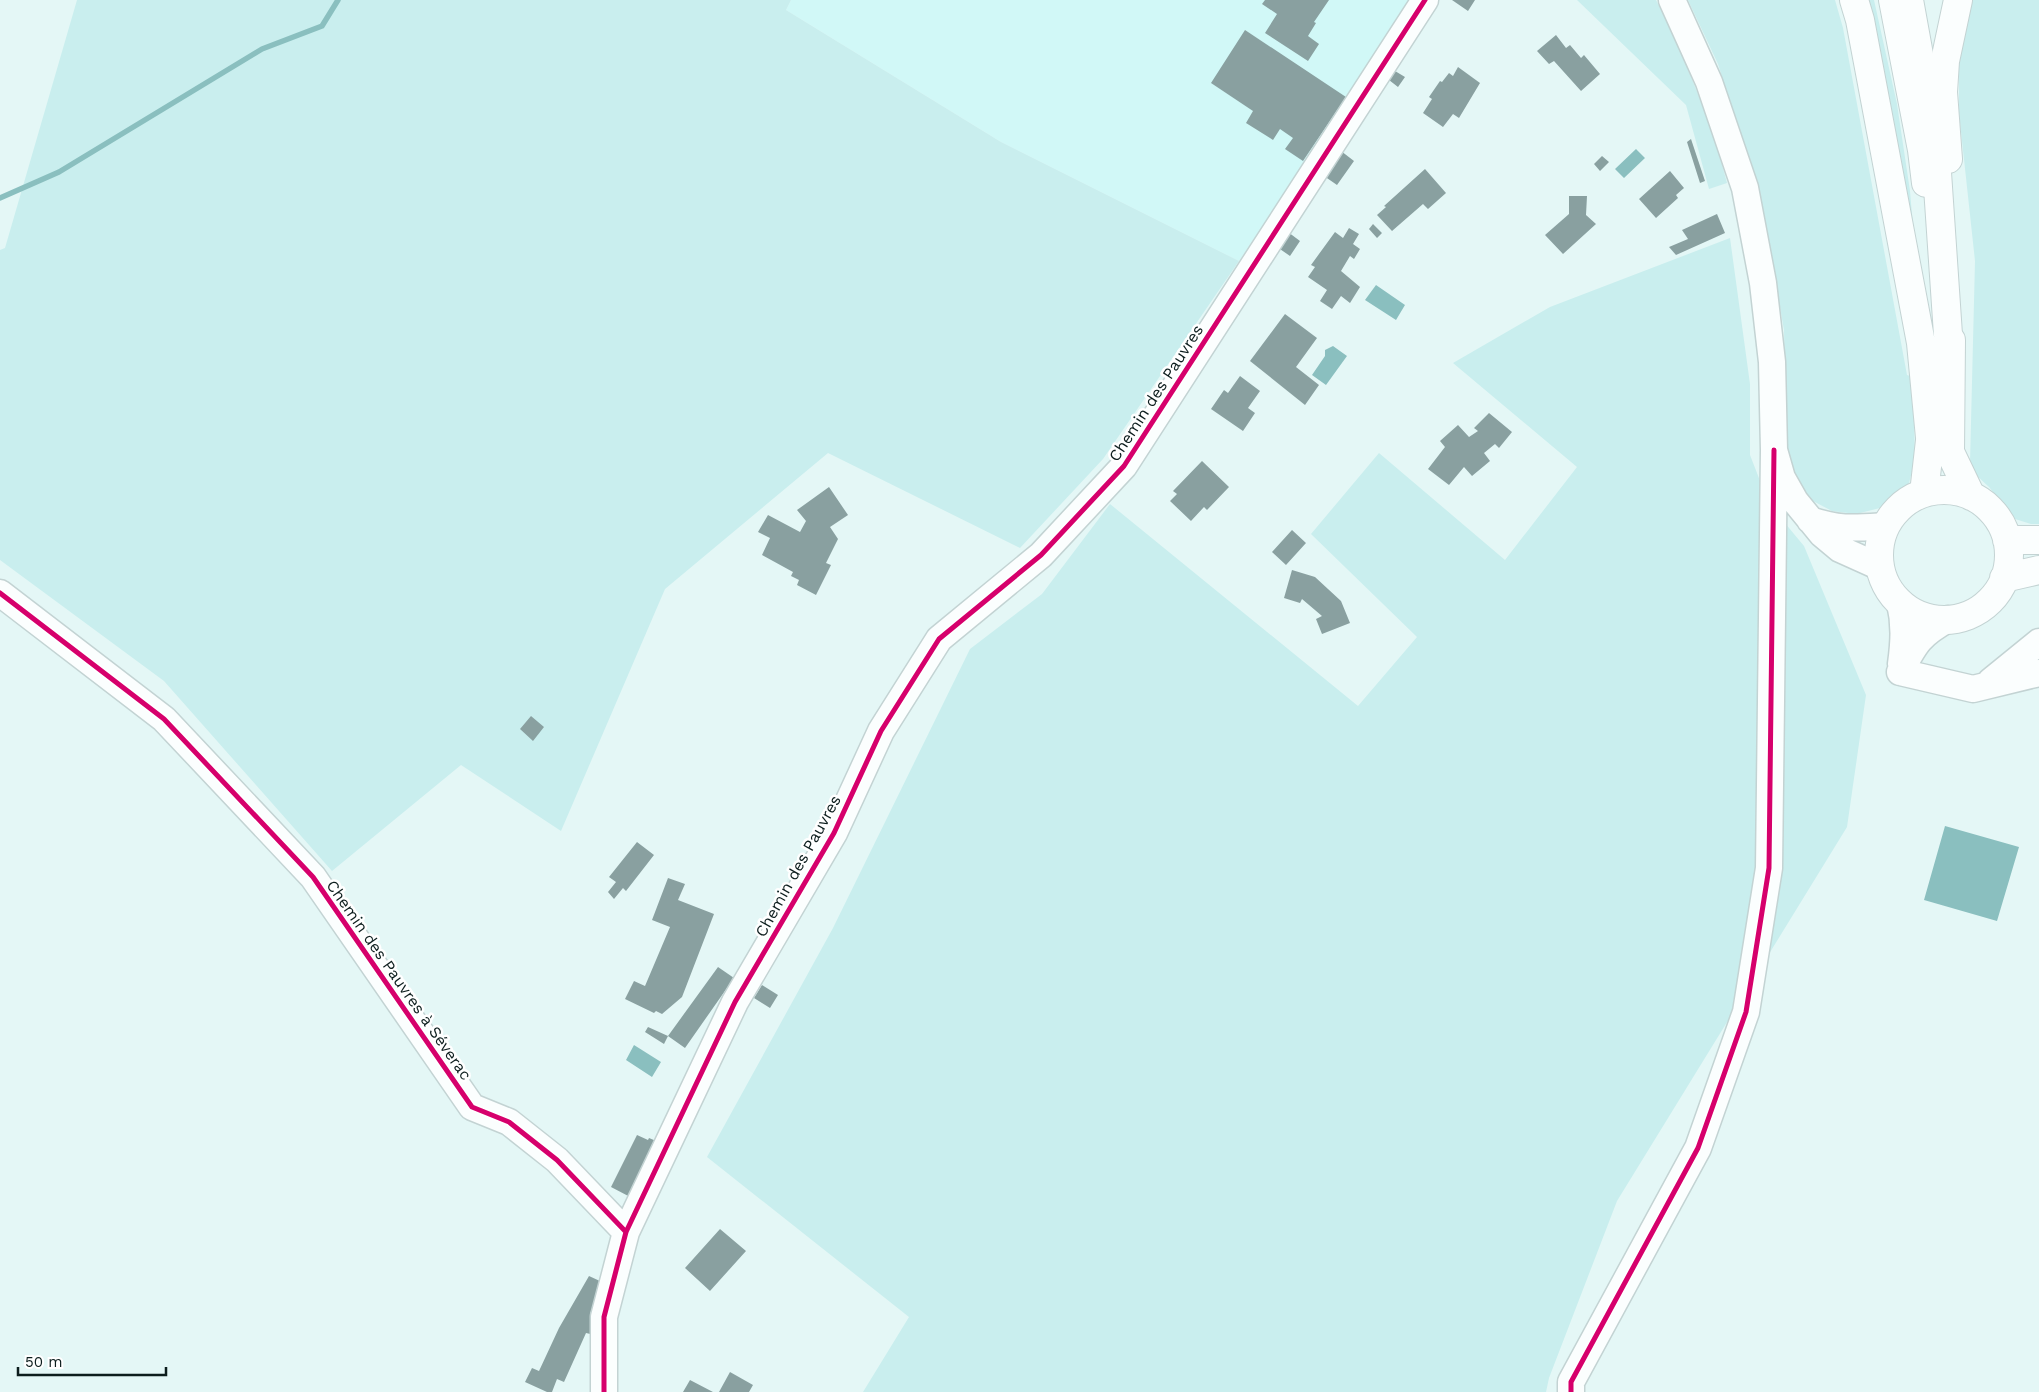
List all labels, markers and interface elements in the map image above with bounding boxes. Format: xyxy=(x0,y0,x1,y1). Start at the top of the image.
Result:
street label: Chemin des Pauvres xyxy=(1105,321,1207,465)
street label: Chemin des Pauvres xyxy=(751,792,845,940)
street label: Chemin des Pauvres à Séverac xyxy=(322,876,476,1084)
scale bar xyxy=(18,1344,165,1376)
text: 50 m xyxy=(25,1353,62,1371)

